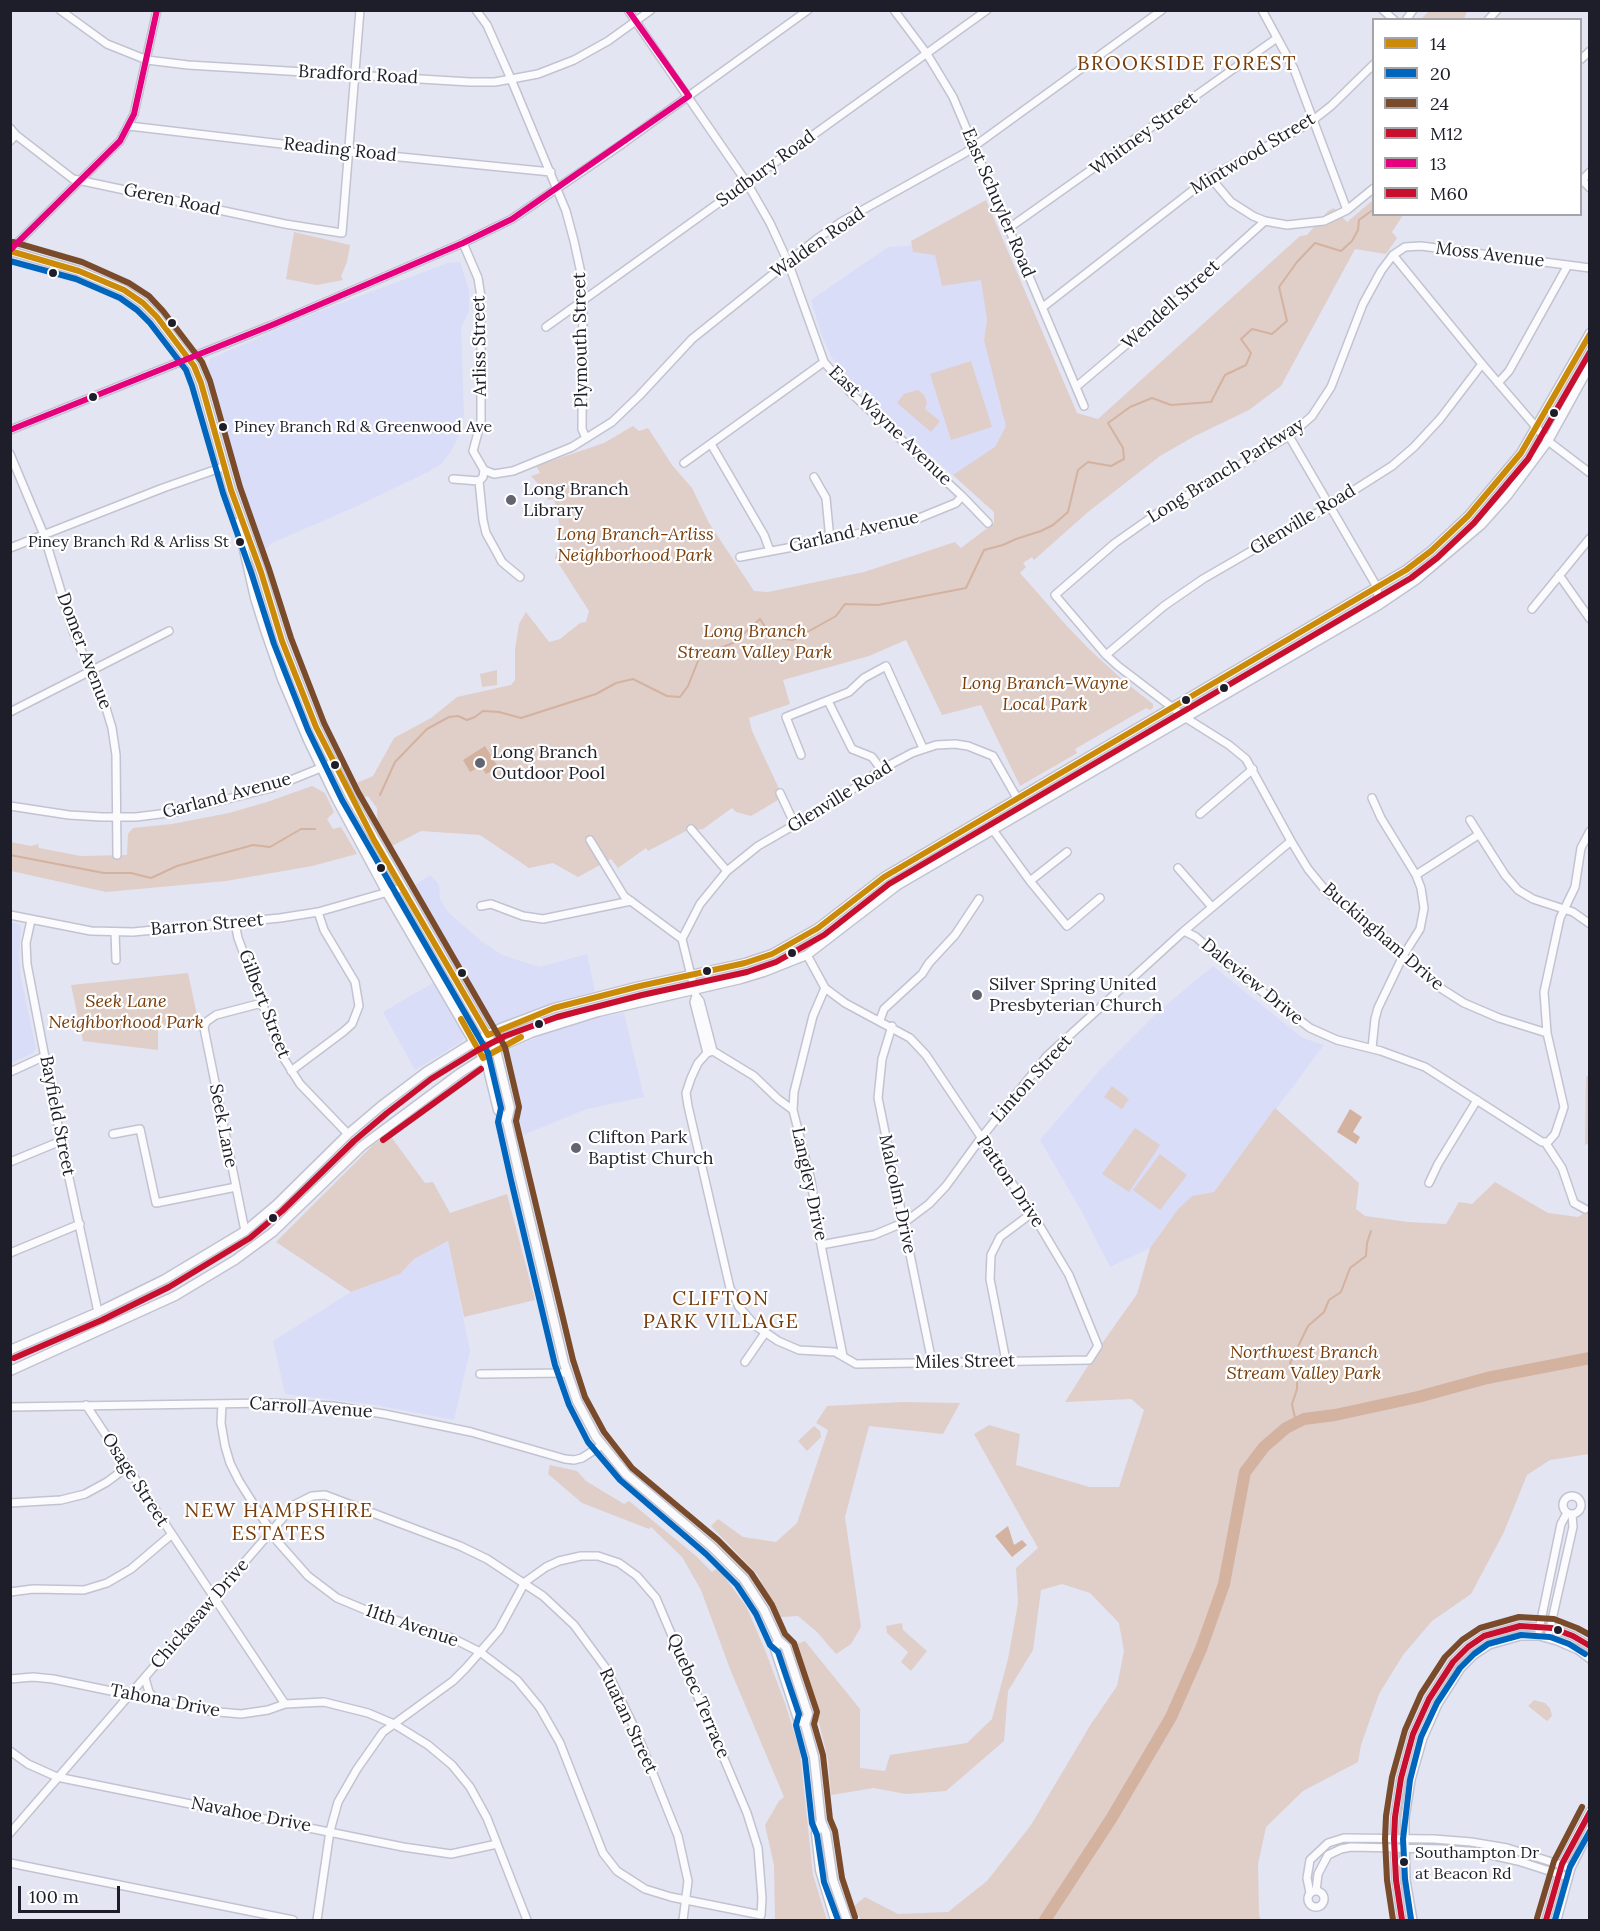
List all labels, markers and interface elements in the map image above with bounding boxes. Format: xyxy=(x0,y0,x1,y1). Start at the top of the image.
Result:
legend xyxy=(1372,18,1582,216)
text: 14 xyxy=(1430,32,1446,55)
district label: BROOKSIDE FOREST xyxy=(1077,52,1297,76)
street label: Bradford Road xyxy=(297,61,419,89)
text: 20 xyxy=(1430,62,1451,85)
street label: Whitney Street xyxy=(1086,88,1202,180)
text: 24 xyxy=(1430,92,1449,115)
street label: Mintwood Street xyxy=(1187,108,1319,200)
text: M12 xyxy=(1430,122,1463,145)
street label: East Schuyler Road xyxy=(957,125,1039,281)
street label: Sudbury Road xyxy=(712,126,820,212)
street label: Reading Road xyxy=(282,133,398,167)
text: 13 xyxy=(1430,152,1447,175)
street label: Geren Road xyxy=(122,179,222,221)
text: M60 xyxy=(1430,182,1468,205)
street label: Walden Road xyxy=(767,203,869,283)
street label: Moss Avenue xyxy=(1434,238,1546,272)
street label: Wendell Street xyxy=(1118,255,1224,355)
unlabelled marker xyxy=(47,267,59,279)
street label: Plymouth Street xyxy=(569,272,593,408)
street label: Arliss Street xyxy=(468,295,492,397)
unlabelled marker xyxy=(166,317,178,329)
street label: East Wayne Avenue xyxy=(824,362,956,490)
unlabelled marker xyxy=(87,391,99,403)
unlabelled marker xyxy=(1548,407,1560,419)
street label: Long Branch Parkway xyxy=(1144,414,1308,528)
place label: Piney Branch Rd & Greenwood Ave xyxy=(234,417,492,437)
marker: Piney Branch Rd & Greenwood Ave xyxy=(217,421,229,433)
place label: Long Branch Library xyxy=(523,479,629,522)
street label: Glenville Road xyxy=(1246,480,1360,560)
marker: Long Branch Library xyxy=(504,493,518,507)
street label: Garland Avenue xyxy=(787,507,921,557)
park label: Long Branch-Arliss Neighborhood Park xyxy=(556,524,714,566)
place label: Piney Branch Rd & Arliss St xyxy=(28,532,229,552)
marker: Piney Branch Rd & Arliss St xyxy=(234,536,246,548)
street label: Domer Avenue xyxy=(52,590,116,712)
park label: Long Branch Stream Valley Park xyxy=(678,621,832,664)
park label: Long Branch-Wayne Local Park xyxy=(961,673,1129,716)
unlabelled marker xyxy=(1218,682,1230,694)
unlabelled marker xyxy=(1180,694,1192,706)
place label: Long Branch Outdoor Pool xyxy=(492,742,605,784)
marker: Long Branch Outdoor Pool xyxy=(473,756,487,770)
street label: Glenville Road xyxy=(784,756,896,838)
unlabelled marker xyxy=(329,759,341,771)
street label: Garland Avenue xyxy=(160,768,294,824)
unlabelled marker xyxy=(375,862,387,874)
street label: Buckingham Drive xyxy=(1318,879,1448,995)
street label: Barron Street xyxy=(150,909,264,941)
street label: Daleview Drive xyxy=(1197,934,1307,1030)
street label: Gilbert Street xyxy=(233,947,295,1061)
unlabelled marker xyxy=(786,947,798,959)
unlabelled marker xyxy=(701,965,713,977)
unlabelled marker xyxy=(456,967,468,979)
place label: Silver Spring United Presbyterian Church xyxy=(989,974,1162,1016)
marker: Silver Spring United Presbyterian Church xyxy=(970,988,984,1002)
park label: Seek Lane Neighborhood Park xyxy=(48,991,204,1034)
unlabelled marker xyxy=(533,1018,545,1030)
street label: Linton Street xyxy=(987,1031,1077,1127)
street label: Bayfield Street xyxy=(35,1054,79,1178)
street label: Seek Lane xyxy=(204,1082,242,1170)
street label: Langley Drive xyxy=(786,1125,832,1243)
place label: Clifton Park Baptist Church xyxy=(588,1127,713,1170)
street label: Malcolm Drive xyxy=(874,1132,920,1256)
street label: Patton Drive xyxy=(972,1132,1048,1232)
marker: Clifton Park Baptist Church xyxy=(569,1141,583,1155)
unlabelled marker xyxy=(267,1212,279,1224)
district label: CLIFTON PARK VILLAGE xyxy=(643,1287,799,1334)
park label: Northwest Branch Stream Valley Park xyxy=(1227,1342,1381,1384)
street label: Miles Street xyxy=(915,1350,1015,1374)
street label: Carroll Avenue xyxy=(249,1393,373,1423)
street label: Osage Street xyxy=(97,1429,173,1531)
district label: NEW HAMPSHIRE ESTATES xyxy=(184,1499,374,1546)
street label: Chickasaw Drive xyxy=(146,1555,254,1673)
street label: 11th Avenue xyxy=(363,1600,461,1652)
unlabelled marker xyxy=(1552,1624,1564,1636)
street label: Quebec Terrace xyxy=(662,1630,734,1762)
street label: Ruatan Street xyxy=(594,1665,662,1777)
street label: Tahona Drive xyxy=(108,1680,222,1722)
street label: Navahoe Drive xyxy=(189,1793,313,1837)
place label: Southampton Dr at Beacon Rd xyxy=(1415,1843,1539,1881)
marker: Southampton Dr at Beacon Rd xyxy=(1398,1856,1410,1868)
scale bar xyxy=(21,1874,123,1912)
text: 100 m xyxy=(29,1885,79,1908)

